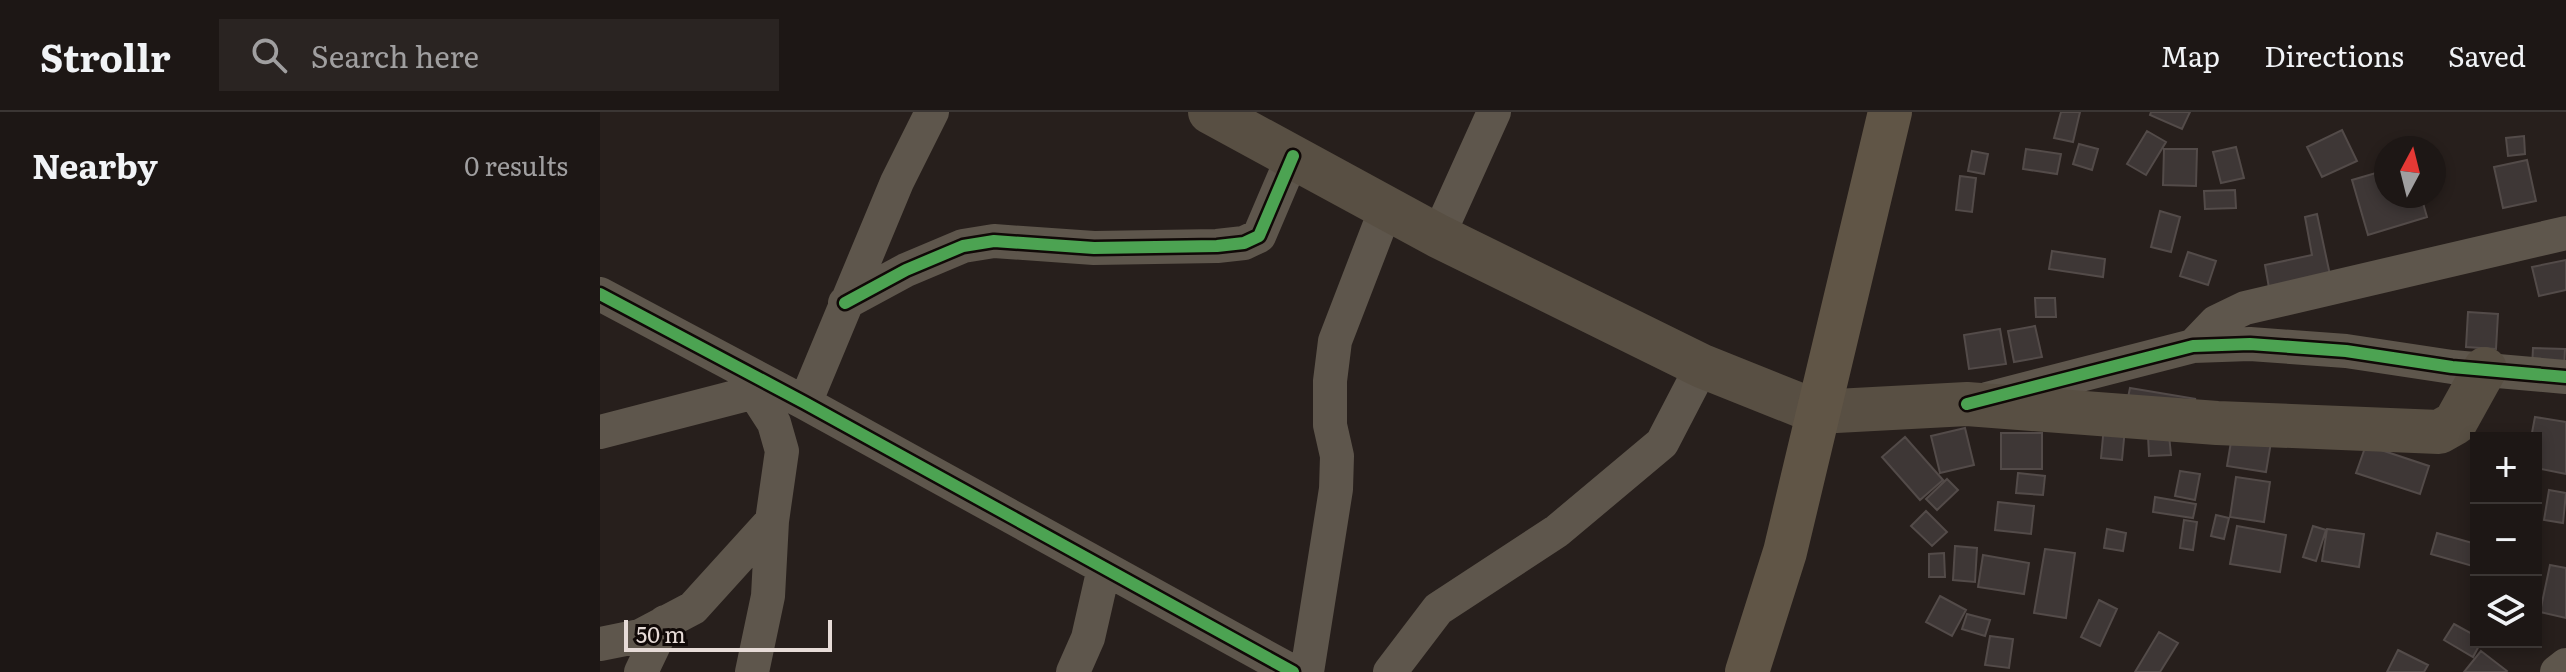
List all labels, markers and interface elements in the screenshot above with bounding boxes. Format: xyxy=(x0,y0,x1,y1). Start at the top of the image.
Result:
search box xyxy=(219,19,779,91)
text: Strollr xyxy=(40,27,171,84)
icon: search xyxy=(247,33,291,77)
text: Search here xyxy=(311,33,479,77)
text: Map xyxy=(2161,34,2220,76)
text: Directions xyxy=(2264,34,2404,76)
text: Saved xyxy=(2448,34,2526,76)
north arrow xyxy=(2374,136,2446,208)
text: Nearby xyxy=(32,139,158,189)
text: 0 results xyxy=(464,145,568,184)
map controls xyxy=(2470,432,2542,648)
button: + xyxy=(2470,432,2542,504)
button: − xyxy=(2470,504,2542,576)
button: layers xyxy=(2470,576,2542,648)
scale bar xyxy=(624,616,832,652)
text: 50 m xyxy=(636,617,686,650)

